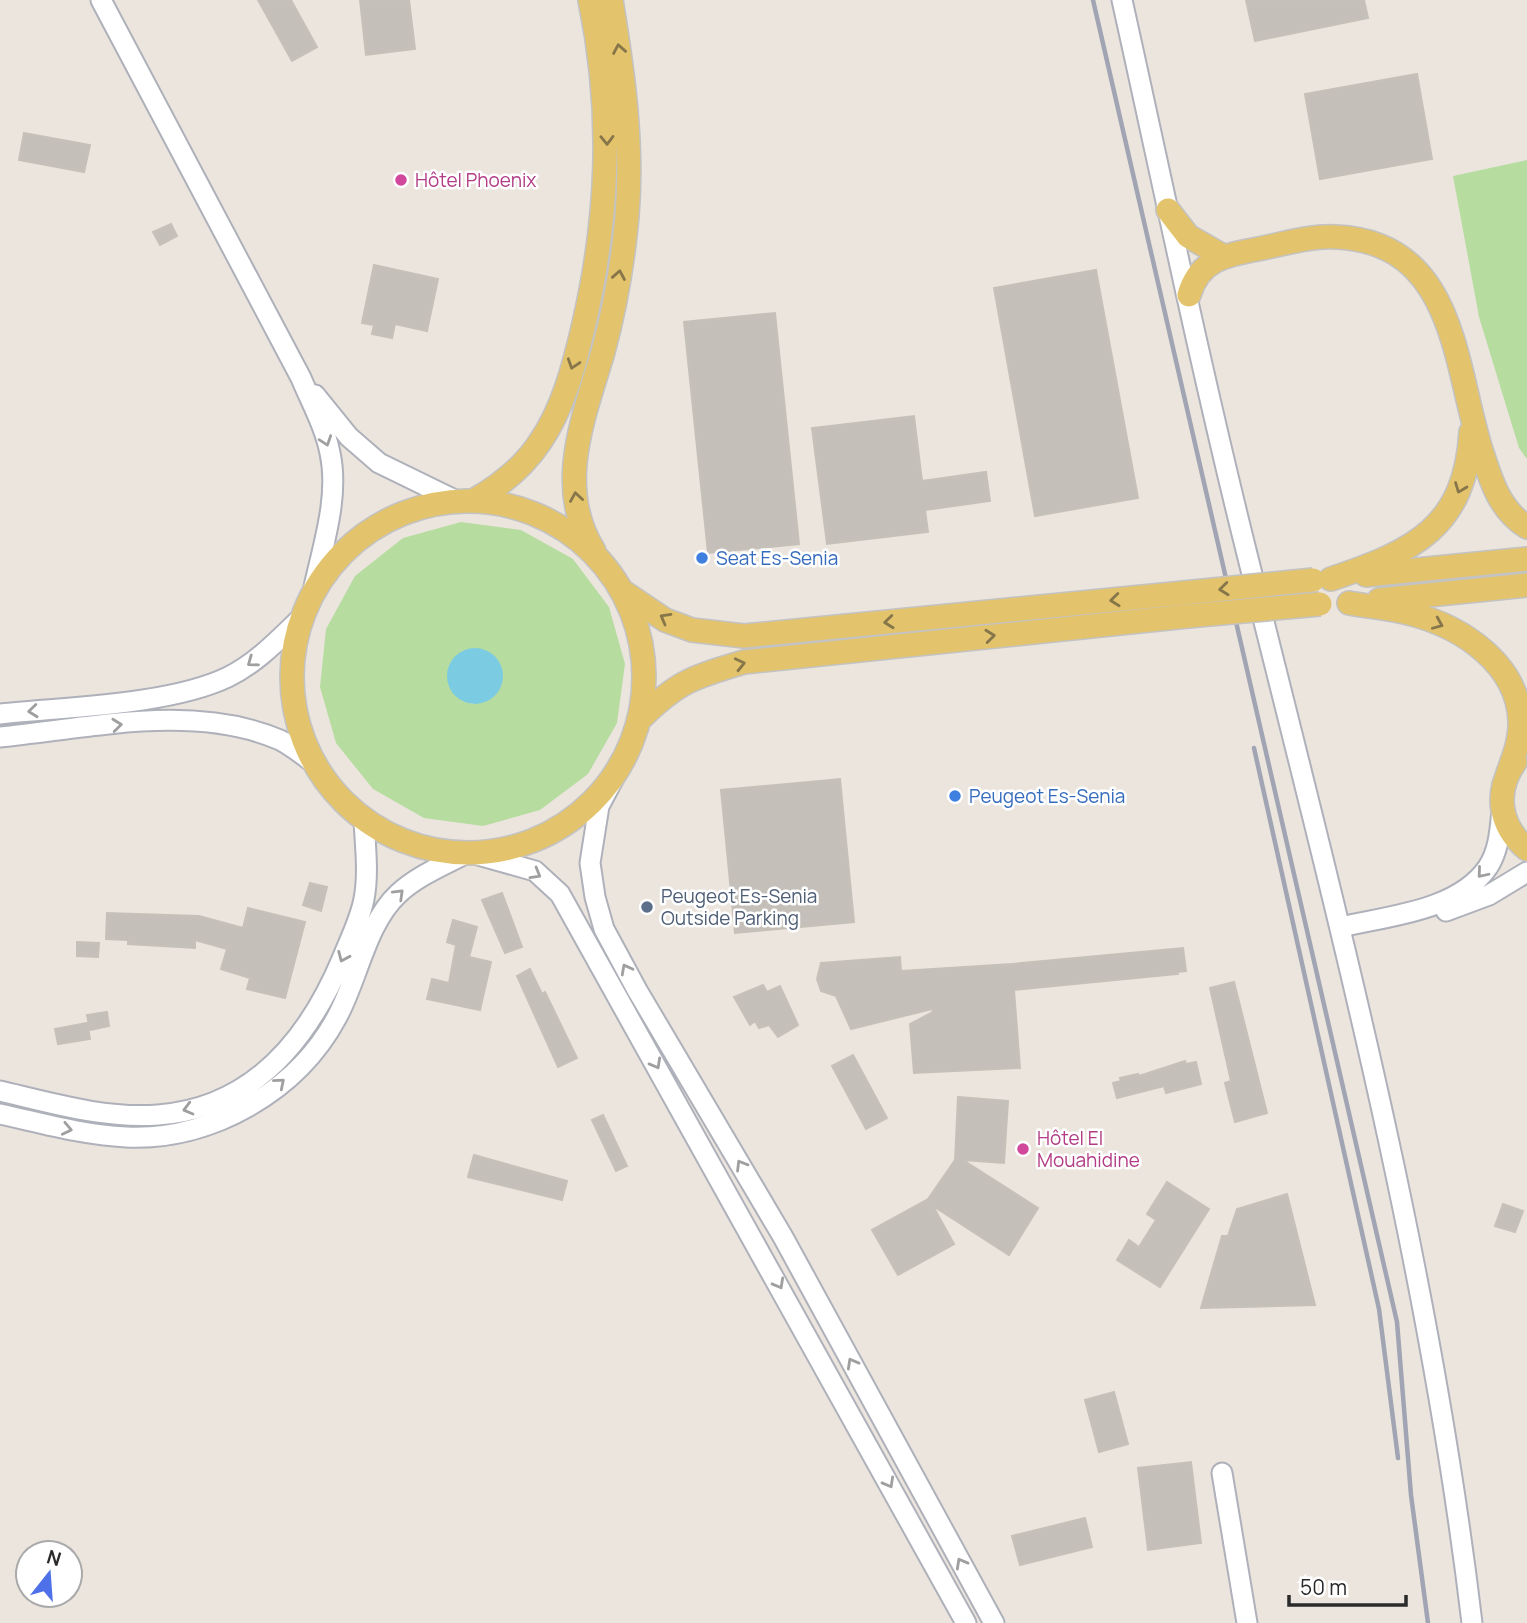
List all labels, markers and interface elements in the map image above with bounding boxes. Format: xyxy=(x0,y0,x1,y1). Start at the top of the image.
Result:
one-way arrow xyxy=(612,43,627,55)
one-way arrow xyxy=(599,136,615,146)
place label: Hôtel Phoenix xyxy=(415,167,536,193)
marker: Hôtel Phoenix xyxy=(393,172,409,188)
one-way arrow xyxy=(611,269,626,281)
one-way arrow xyxy=(567,358,581,370)
one-way arrow xyxy=(318,434,332,447)
one-way arrow xyxy=(1454,482,1468,494)
one-way arrow xyxy=(569,491,584,502)
place label: Seat Es-Senia xyxy=(716,545,838,571)
marker: Seat Es-Senia xyxy=(694,550,710,566)
one-way arrow xyxy=(1218,581,1229,596)
one-way arrow xyxy=(1110,592,1121,607)
one-way arrow xyxy=(660,613,673,627)
one-way arrow xyxy=(883,614,894,629)
one-way arrow xyxy=(1432,616,1444,630)
one-way arrow xyxy=(984,628,996,643)
one-way arrow xyxy=(248,653,260,666)
one-way arrow xyxy=(734,658,746,672)
one-way arrow xyxy=(28,703,39,718)
one-way arrow xyxy=(111,718,123,733)
place label: Peugeot Es-Senia xyxy=(969,783,1125,809)
marker: Peugeot Es-Senia xyxy=(947,788,963,804)
one-way arrow xyxy=(1478,865,1491,877)
one-way arrow xyxy=(528,866,541,879)
place label: Peugeot Es-Senia Outside Parking xyxy=(661,883,817,931)
one-way arrow xyxy=(391,889,404,902)
marker: Peugeot Es-Senia Outside Parking xyxy=(639,899,655,915)
one-way arrow xyxy=(337,949,351,962)
one-way arrow xyxy=(620,964,634,976)
one-way arrow xyxy=(648,1057,661,1069)
one-way arrow xyxy=(273,1079,285,1092)
one-way arrow xyxy=(182,1101,194,1115)
one-way arrow xyxy=(61,1120,73,1135)
place label: Hôtel El Mouahidine xyxy=(1037,1125,1140,1173)
marker: Hôtel El Mouahidine xyxy=(1015,1141,1031,1157)
one-way arrow xyxy=(736,1160,749,1173)
one-way arrow xyxy=(771,1277,785,1289)
one-way arrow xyxy=(847,1358,861,1371)
one-way arrow xyxy=(881,1476,894,1489)
north arrow xyxy=(14,1539,84,1609)
text: N xyxy=(44,1543,64,1572)
one-way arrow xyxy=(956,1558,970,1570)
scale bar xyxy=(1289,1564,1406,1608)
text: 50 m xyxy=(1300,1573,1347,1601)

